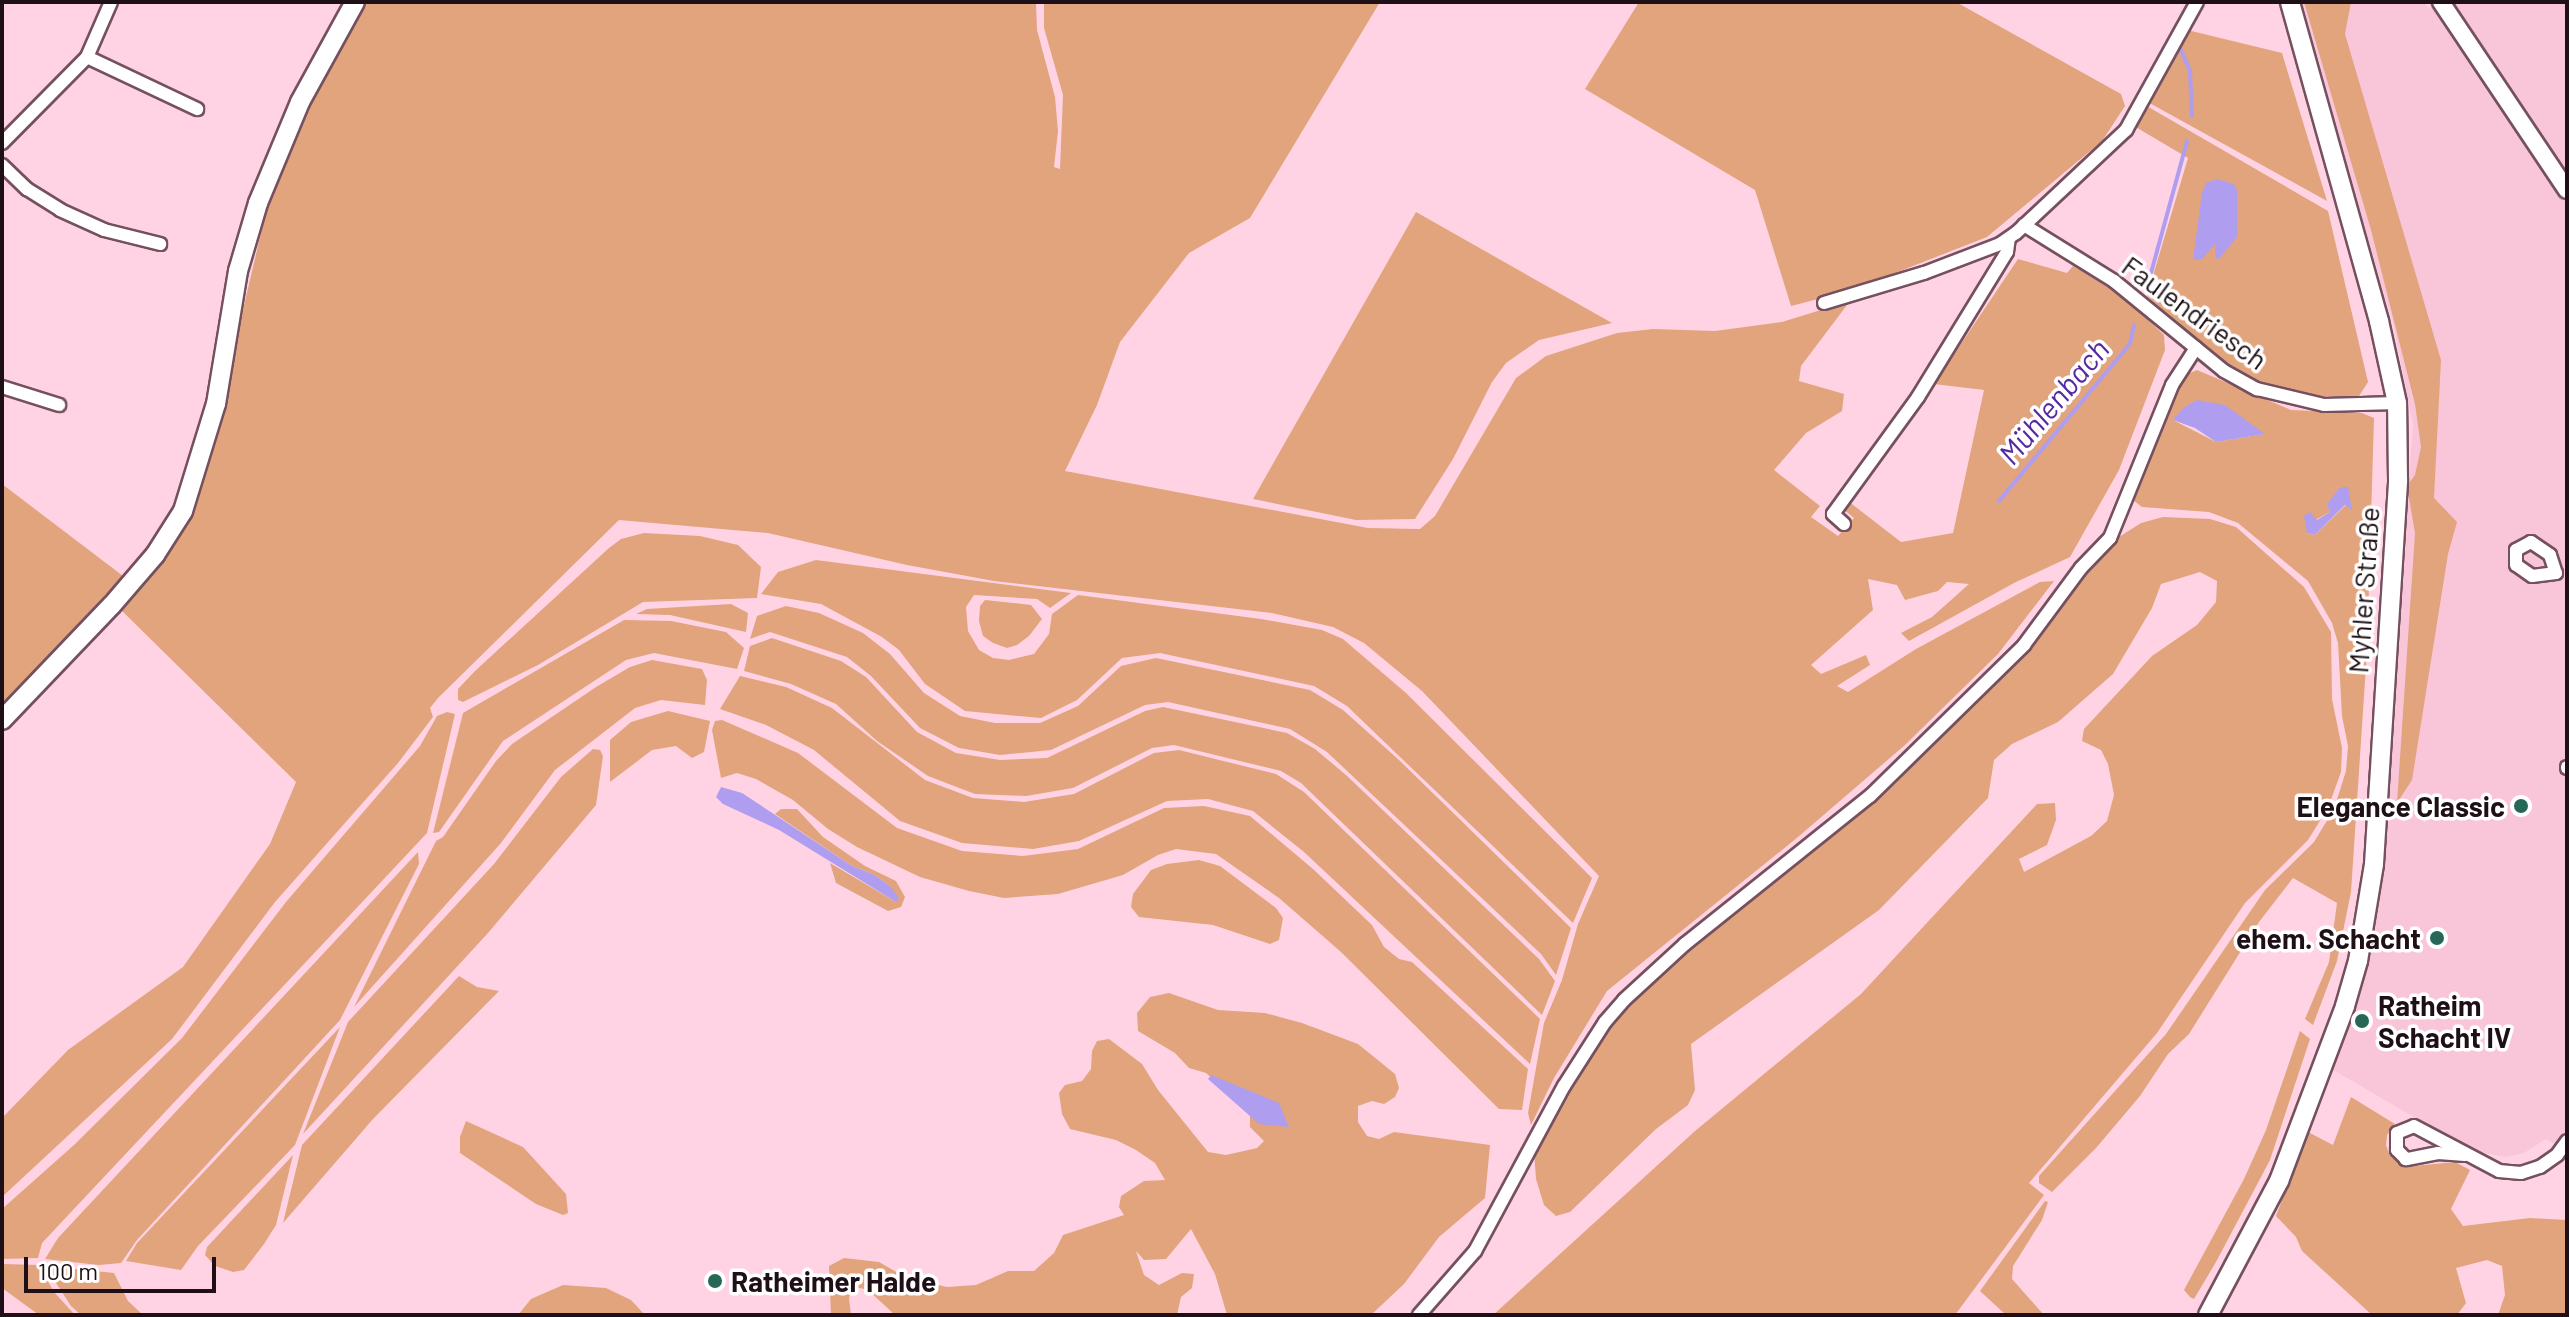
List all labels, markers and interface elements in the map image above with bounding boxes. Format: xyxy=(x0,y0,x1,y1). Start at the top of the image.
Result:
street label: Faulendriesch xyxy=(2116,248,2274,376)
water label: Mühlenbach xyxy=(1990,331,2116,471)
street label: Myhler Straße xyxy=(2340,506,2386,674)
place label: Elegance Classic xyxy=(2296,789,2505,823)
marker: Elegance Classic xyxy=(2512,797,2530,815)
place label: ehem. Schacht xyxy=(2236,921,2421,955)
marker: ehem. Schacht xyxy=(2428,929,2446,947)
place label: Ratheim Schacht IV xyxy=(2378,988,2511,1054)
marker: Ratheim Schacht IV xyxy=(2353,1012,2371,1030)
scale bar xyxy=(28,1241,220,1291)
text: 100 m xyxy=(38,1256,98,1285)
place label: Ratheimer Halde xyxy=(731,1264,936,1298)
marker: Ratheimer Halde xyxy=(706,1272,724,1290)

